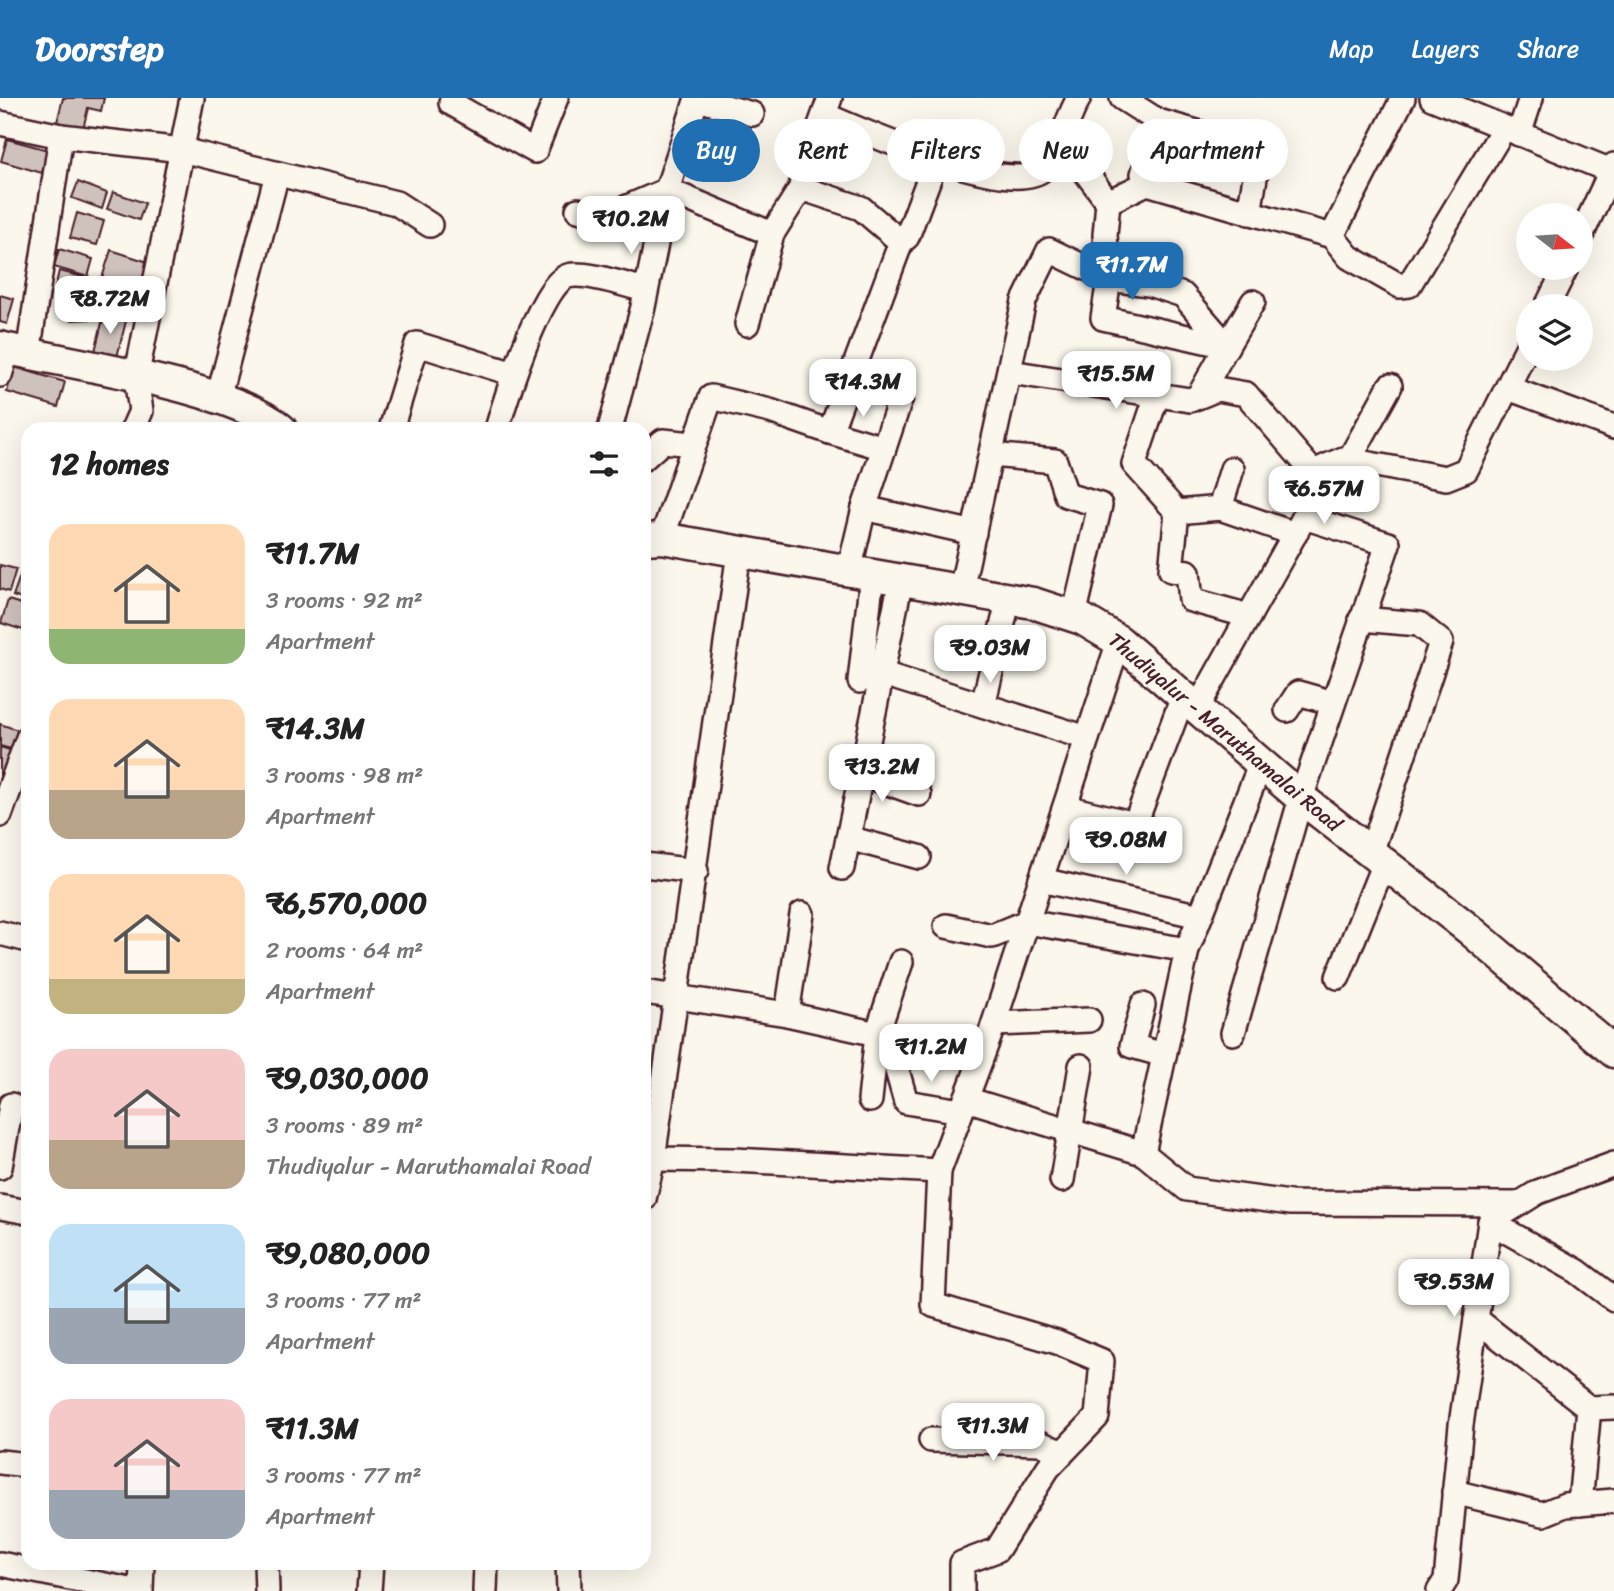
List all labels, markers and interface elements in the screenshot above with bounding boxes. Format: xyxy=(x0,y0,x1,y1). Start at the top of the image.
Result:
text: Doorstep xyxy=(35,20,164,78)
text: Map xyxy=(1329,28,1374,70)
text: Layers xyxy=(1412,28,1479,70)
text: Share xyxy=(1517,28,1579,70)
chip: Buy xyxy=(672,119,760,182)
chip: Rent xyxy=(774,119,873,182)
chip: Filters xyxy=(887,119,1005,182)
chip: New xyxy=(1019,119,1113,182)
chip: Apartment xyxy=(1127,119,1288,182)
pin: ₹10.2M xyxy=(574,197,688,256)
text: ₹10.2M xyxy=(593,198,669,239)
north arrow xyxy=(1516,203,1592,280)
map controls xyxy=(1516,203,1593,371)
pin: ₹11.7M xyxy=(1075,242,1189,302)
text: ₹11.7M xyxy=(1096,244,1168,285)
pin: ₹8.72M xyxy=(53,276,167,336)
text: ₹8.72M xyxy=(71,278,149,319)
button: layers xyxy=(1516,294,1593,371)
pin: ₹15.5M xyxy=(1059,352,1173,411)
text: ₹15.5M xyxy=(1078,353,1154,394)
pin: ₹14.3M xyxy=(806,360,920,419)
text: ₹14.3M xyxy=(825,361,901,402)
text: 12 homes xyxy=(49,437,169,491)
icon: filters xyxy=(585,445,623,483)
pin: ₹6.57M xyxy=(1267,466,1381,526)
text: ₹6.57M xyxy=(1285,468,1363,509)
text: ₹11.7M xyxy=(266,526,359,580)
icon: home xyxy=(105,552,189,636)
text: 3 rooms · 92 m² xyxy=(266,580,423,621)
text: Apartment xyxy=(266,621,375,662)
street label: Thudiyalur - Maruthamalai Road xyxy=(1099,622,1352,843)
pin: ₹9.03M xyxy=(933,626,1047,685)
text: ₹9.03M xyxy=(950,627,1030,668)
text: ₹14.3M xyxy=(266,701,364,755)
icon: home xyxy=(105,727,189,811)
pin: ₹13.2M xyxy=(825,744,939,804)
text: ₹13.2M xyxy=(845,746,919,787)
text: 3 rooms · 98 m² xyxy=(266,755,423,796)
text: Apartment xyxy=(266,796,375,837)
pin: ₹9.08M xyxy=(1069,818,1183,877)
text: ₹9.08M xyxy=(1085,819,1167,860)
text: ₹6,570,000 xyxy=(266,876,427,930)
icon: home xyxy=(105,902,189,986)
text: 2 rooms · 64 m² xyxy=(266,930,423,971)
text: Apartment xyxy=(266,971,375,1012)
pin: ₹11.2M xyxy=(874,1024,988,1084)
text: ₹11.2M xyxy=(895,1026,967,1067)
text: ₹9,030,000 xyxy=(266,1051,429,1105)
icon: home xyxy=(105,1077,189,1161)
text: 3 rooms · 89 m² xyxy=(266,1105,423,1146)
text: Thudiyalur - Maruthamalai Road xyxy=(266,1146,591,1187)
text: ₹9,080,000 xyxy=(266,1226,430,1280)
icon: home xyxy=(105,1252,189,1336)
pin: ₹9.53M xyxy=(1397,1260,1511,1319)
text: ₹9.53M xyxy=(1414,1261,1494,1302)
text: 3 rooms · 77 m² xyxy=(266,1280,422,1321)
text: Apartment xyxy=(266,1321,375,1362)
text: ₹11.3M xyxy=(266,1401,359,1455)
pin: ₹11.3M xyxy=(936,1404,1050,1463)
text: ₹11.3M xyxy=(958,1405,1028,1446)
icon: home xyxy=(105,1427,189,1511)
text: 3 rooms · 77 m² xyxy=(266,1455,422,1496)
text: Apartment xyxy=(266,1496,375,1537)

